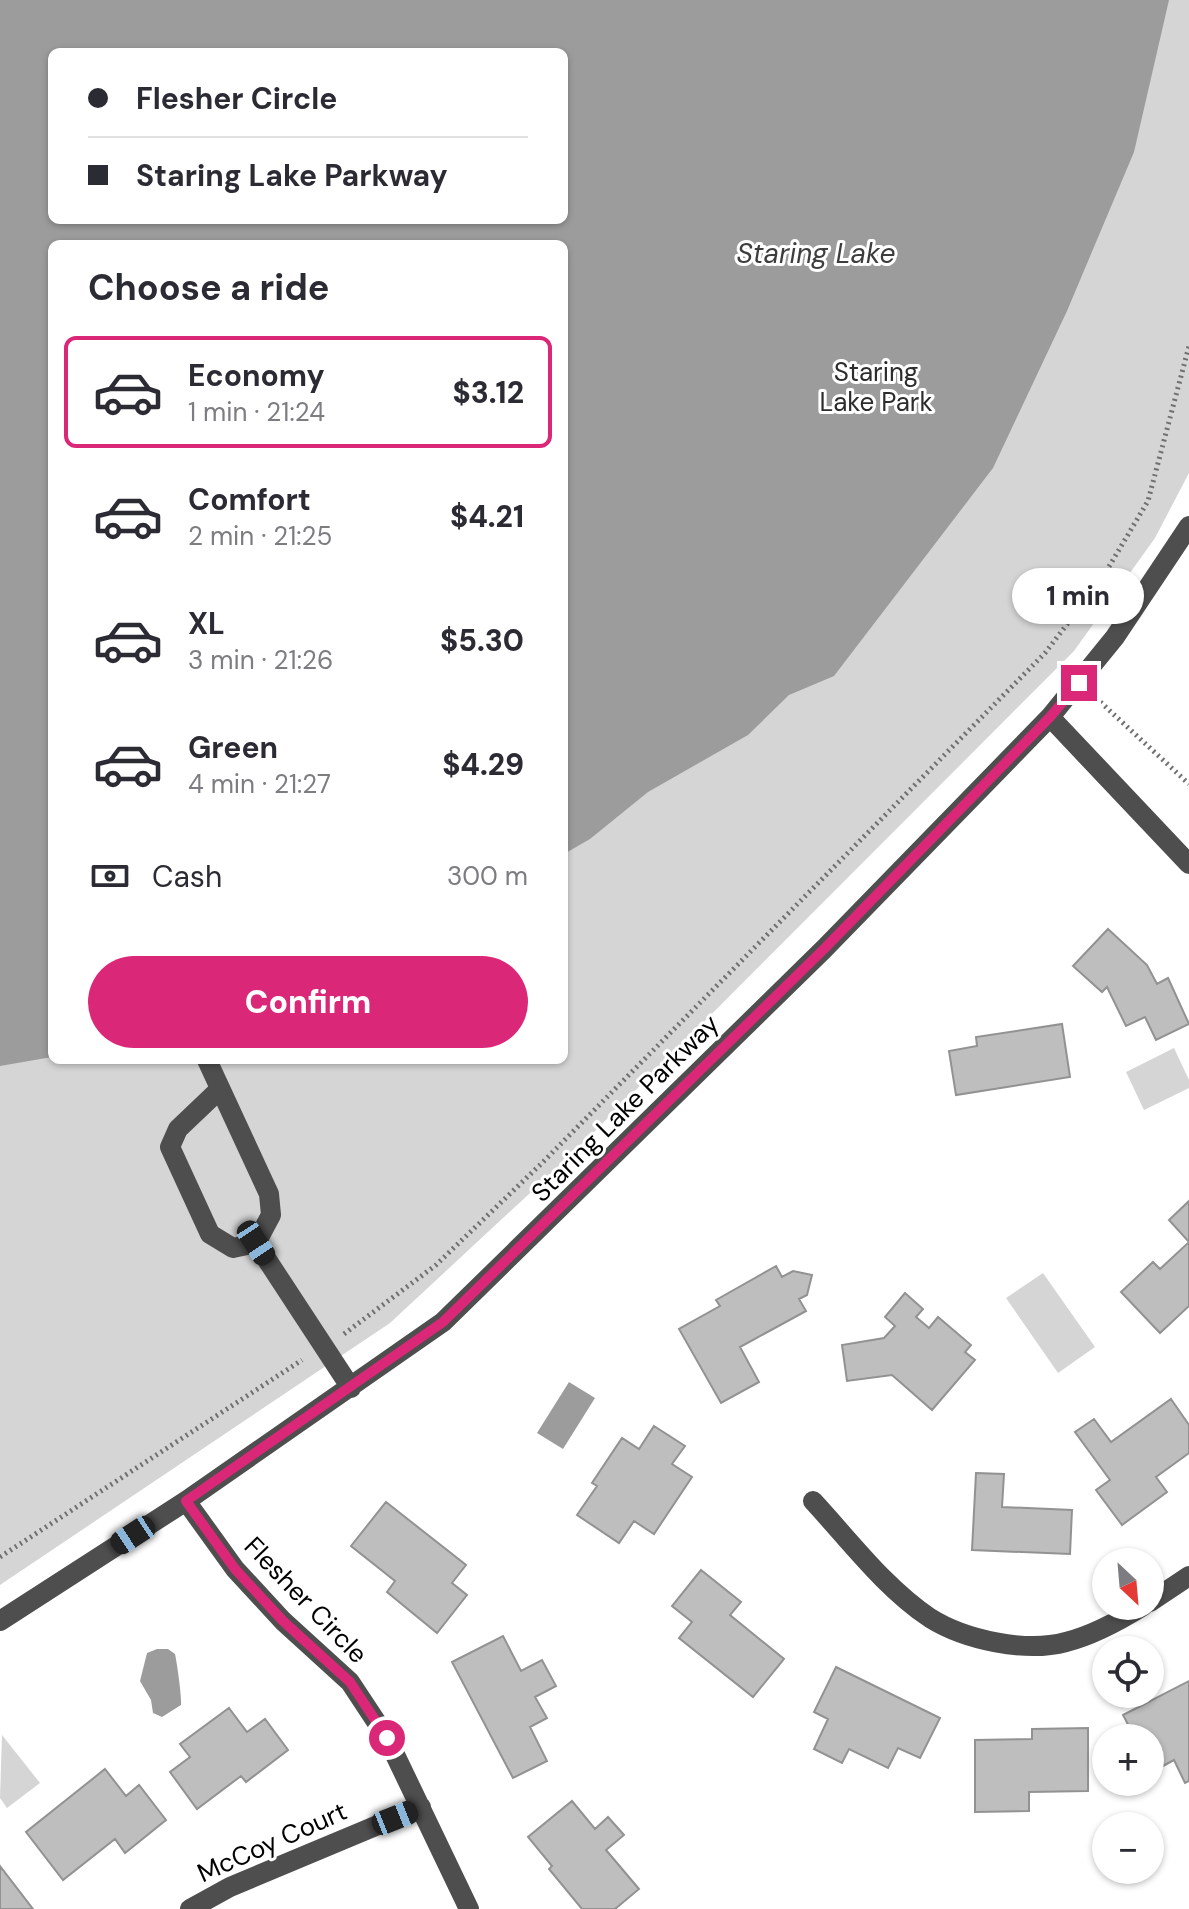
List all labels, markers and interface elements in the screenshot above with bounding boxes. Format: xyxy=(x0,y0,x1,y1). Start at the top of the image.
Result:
text: Flesher Circle xyxy=(136,79,337,118)
text: Staring Lake Parkway xyxy=(136,156,448,195)
water label: Staring Lake xyxy=(736,235,896,272)
text: Choose a ride xyxy=(88,264,329,311)
park label: Staring Lake Park xyxy=(819,355,933,419)
icon: car xyxy=(92,356,164,428)
text: Economy xyxy=(188,356,325,395)
text: $3.12 xyxy=(453,373,524,412)
text: 1 min · 21:24 xyxy=(188,395,325,429)
icon: car xyxy=(92,480,164,552)
text: Comfort xyxy=(188,480,311,519)
text: $4.21 xyxy=(450,497,524,536)
text: 2 min · 21:25 xyxy=(188,519,332,553)
callout: 1 min xyxy=(1013,567,1145,623)
text: 1 min xyxy=(1046,579,1110,613)
icon: car xyxy=(92,604,164,676)
text: XL xyxy=(188,604,225,643)
text: $5.30 xyxy=(440,621,524,660)
text: 3 min · 21:26 xyxy=(188,643,333,677)
route end xyxy=(1061,665,1097,701)
icon: car xyxy=(92,728,164,800)
text: Green xyxy=(188,728,278,767)
text: $4.29 xyxy=(442,745,524,784)
text: 4 min · 21:27 xyxy=(188,767,331,801)
icon: cash xyxy=(88,854,132,898)
text: Cash xyxy=(152,857,222,896)
text: 300 m xyxy=(447,859,528,893)
button: Confirm xyxy=(88,956,528,1048)
street label: Staring Lake Parkway xyxy=(524,1007,726,1209)
car xyxy=(233,1216,279,1270)
car xyxy=(106,1512,160,1558)
street label: Flesher Circle xyxy=(237,1529,375,1671)
north arrow xyxy=(1092,1548,1164,1620)
map controls xyxy=(1092,1548,1164,1884)
button: locate xyxy=(1092,1636,1164,1708)
route start xyxy=(369,1720,405,1756)
button: + xyxy=(1092,1724,1164,1796)
street label: McCoy Court xyxy=(192,1794,352,1890)
car xyxy=(368,1798,422,1838)
button: − xyxy=(1092,1812,1164,1884)

